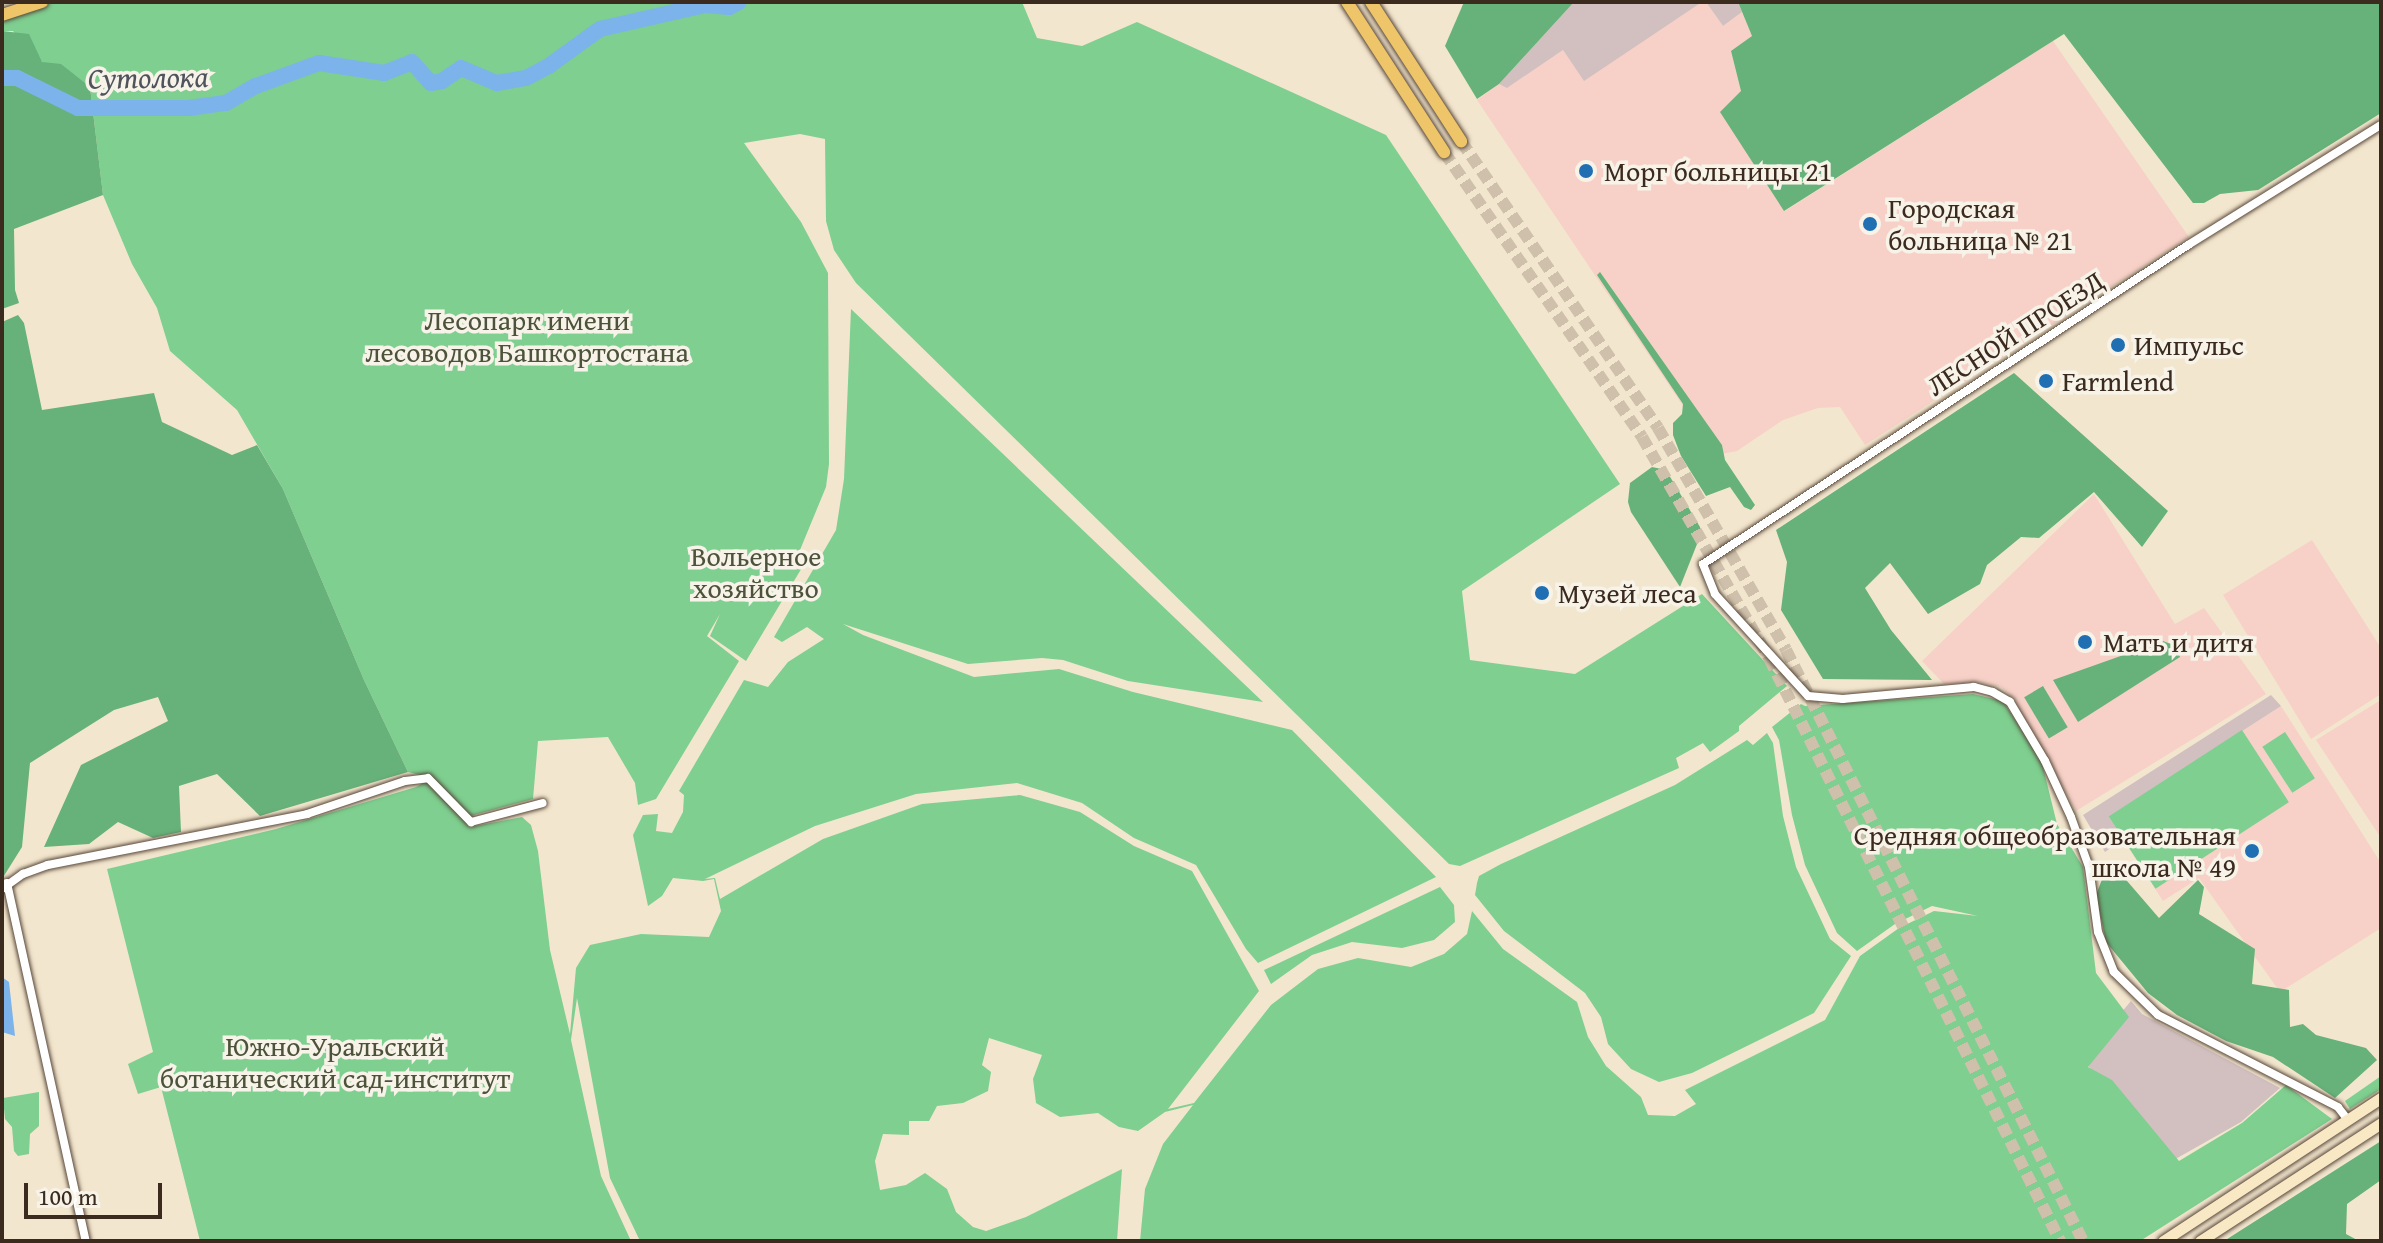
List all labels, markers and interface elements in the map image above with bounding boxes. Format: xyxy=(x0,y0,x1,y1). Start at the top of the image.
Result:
water label: Сутолока xyxy=(87,58,209,96)
place label: Морг больницы 21 xyxy=(1604,154,1832,188)
marker: Морг больницы 21 xyxy=(1575,160,1597,182)
place label: Городская больница № 21 xyxy=(1888,191,2073,257)
marker: Городская больница № 21 xyxy=(1859,213,1881,235)
street label: ЛЕСНОЙ ПРОЕЗД xyxy=(1920,263,2110,403)
park label: Лесопарк имени лесоводов Башкортостана xyxy=(365,303,689,369)
place label: Импульс xyxy=(2134,328,2244,362)
marker: Импульс xyxy=(2109,336,2127,354)
place label: Farmlend xyxy=(2062,364,2174,398)
marker: Farmlend xyxy=(2037,372,2055,390)
park label: Вольерное хозяйство xyxy=(691,539,821,605)
place label: Музей леса xyxy=(1558,576,1697,610)
marker: Музей леса xyxy=(1533,584,1551,602)
place label: Мать и дитя xyxy=(2103,625,2254,659)
marker: Мать и дитя xyxy=(2074,631,2096,653)
place label: Средняя общеобразовательная школа № 49 xyxy=(1854,818,2236,884)
marker: Средняя общеобразовательная школа № 49 xyxy=(2243,842,2261,860)
park label: Южно-Уральский ботанический сад-институт xyxy=(160,1029,510,1095)
scale bar xyxy=(28,1167,166,1217)
text: 100 m xyxy=(38,1179,98,1214)

